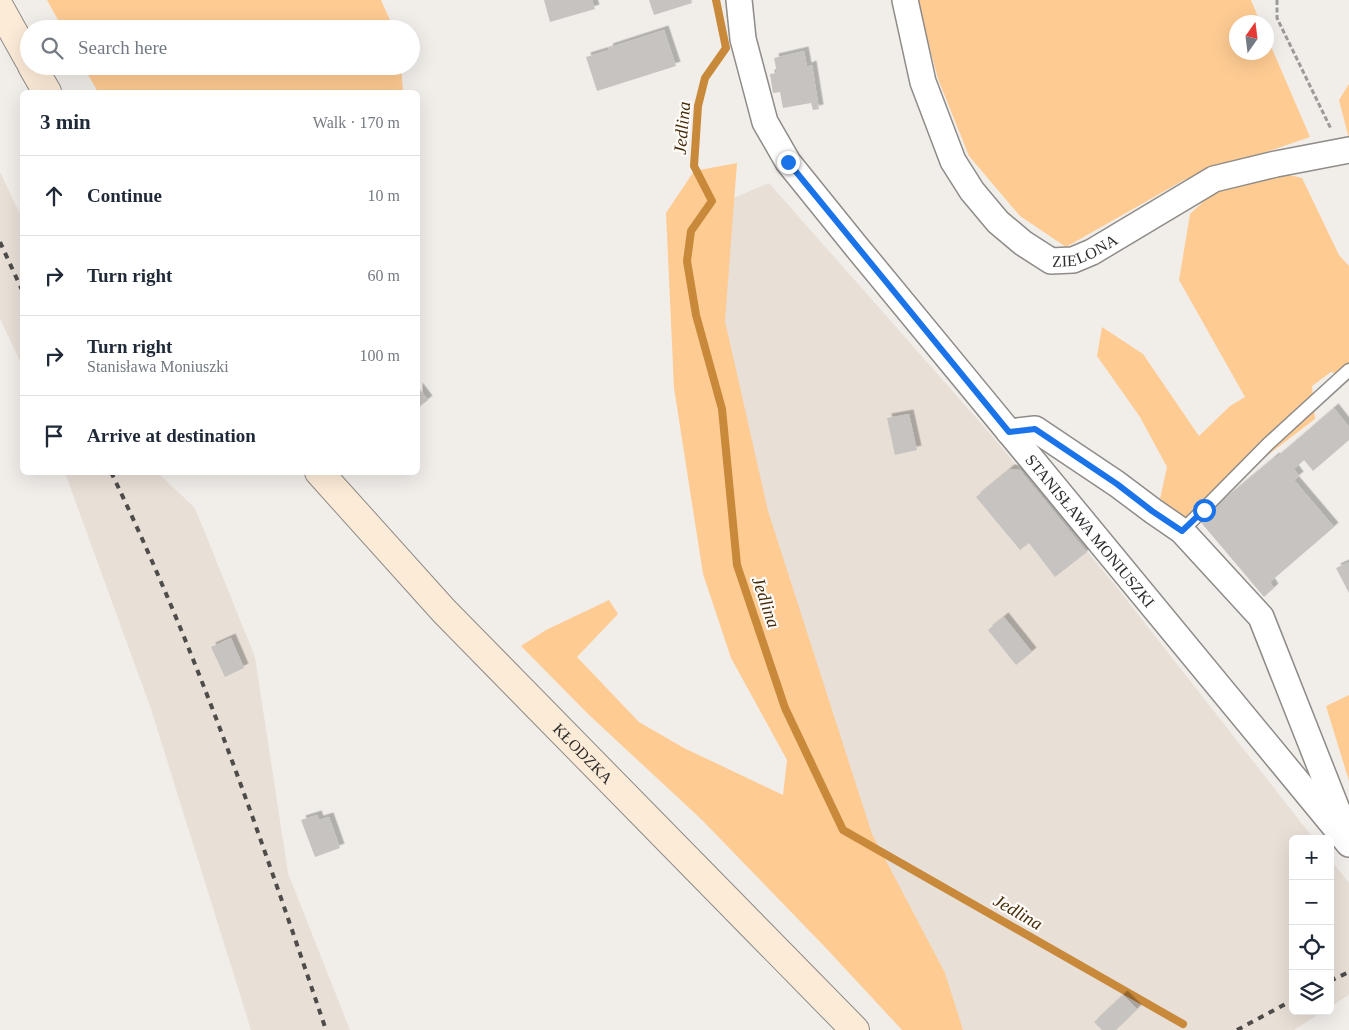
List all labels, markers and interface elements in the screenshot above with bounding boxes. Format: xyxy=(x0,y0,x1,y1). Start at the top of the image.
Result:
north arrow xyxy=(1229,15,1274,60)
search box xyxy=(20,20,420,75)
icon: search xyxy=(38,34,66,62)
text: Search here xyxy=(78,37,167,58)
water label: Jedlina xyxy=(670,101,694,155)
text: 3 min xyxy=(40,110,91,134)
text: Walk · 170 m xyxy=(313,114,400,131)
route end xyxy=(777,151,800,174)
icon: ahead xyxy=(40,182,68,210)
text: Continue xyxy=(87,185,162,206)
text: 10 m xyxy=(368,187,400,204)
street label: ZIELONA xyxy=(1052,230,1120,269)
icon: right xyxy=(40,262,68,290)
text: Turn right xyxy=(87,265,172,286)
text: 60 m xyxy=(368,267,400,284)
text: Turn right xyxy=(87,336,172,357)
icon: right xyxy=(40,342,68,370)
text: 100 m xyxy=(360,347,400,364)
text: Stanisława Moniuszki xyxy=(87,358,229,375)
icon: arrive xyxy=(40,422,68,450)
text: Arrive at destination xyxy=(87,425,256,446)
street label: STANISŁAWA MONIUSZKI xyxy=(1023,451,1158,610)
route start xyxy=(1193,499,1216,522)
water label: Jedlina xyxy=(748,574,784,630)
street label: KŁODZKA xyxy=(550,720,617,787)
map controls xyxy=(1289,835,1334,1015)
button: + xyxy=(1289,835,1334,880)
button: − xyxy=(1289,880,1334,925)
water label: Jedlina xyxy=(990,890,1046,934)
button: locate xyxy=(1289,925,1334,970)
button: layers xyxy=(1289,970,1334,1015)

